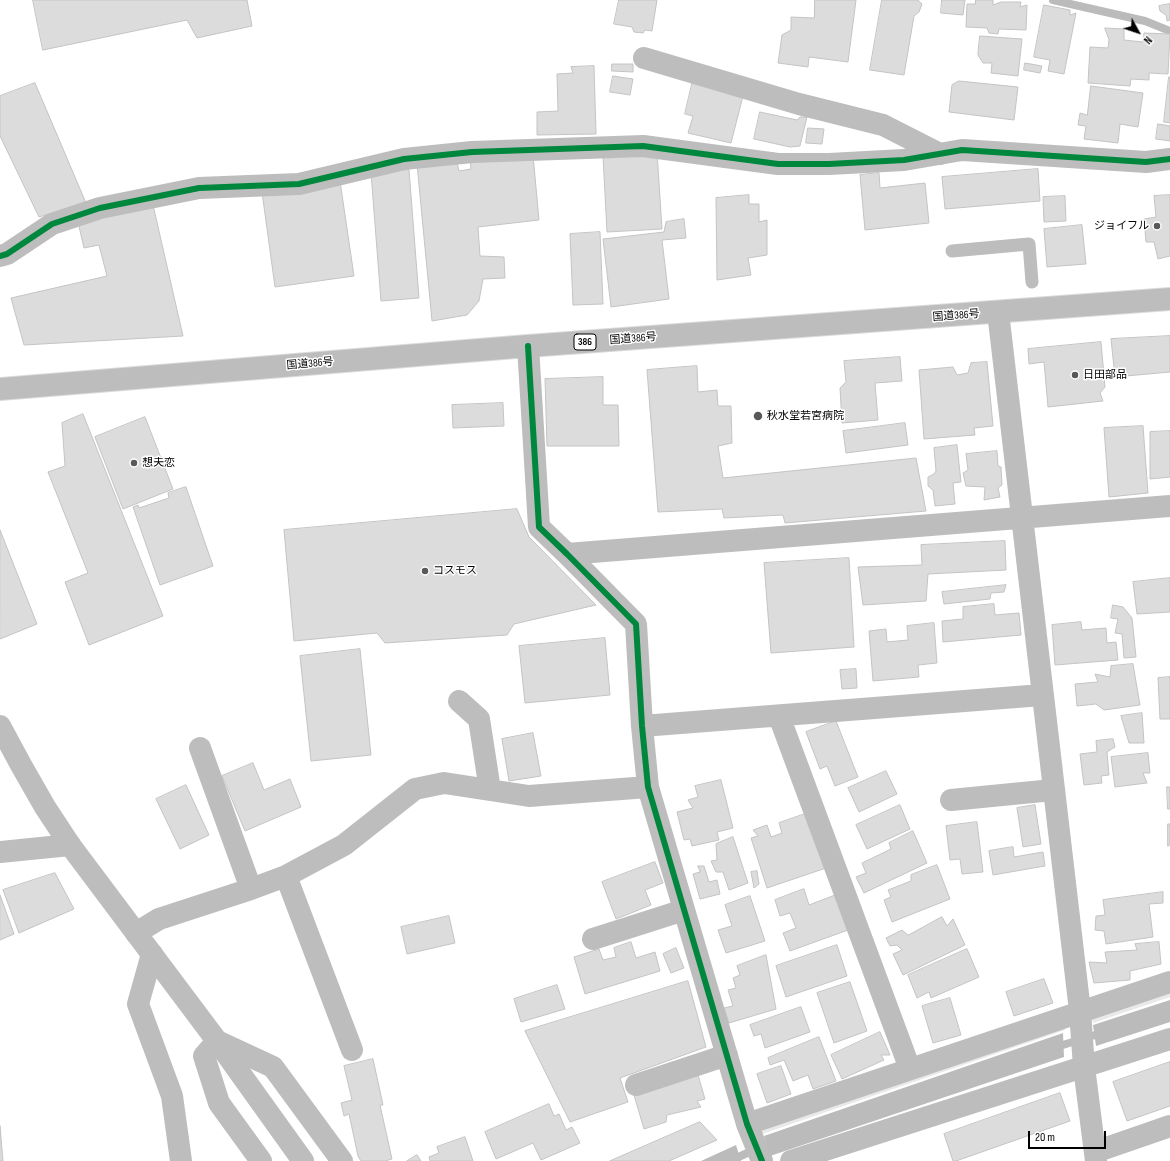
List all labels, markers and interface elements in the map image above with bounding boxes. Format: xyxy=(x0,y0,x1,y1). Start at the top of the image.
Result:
north arrow xyxy=(1118,12,1158,52)
text: N xyxy=(1141,34,1154,46)
place label: ジョイフル xyxy=(1094,219,1149,233)
marker: ジョイフル xyxy=(1152,221,1162,231)
street label: 国道386号 xyxy=(932,308,980,324)
street label: 国道386号 xyxy=(609,331,657,347)
road number: 386 xyxy=(574,334,596,350)
street label: 国道386号 xyxy=(286,355,334,373)
place label: 日田部品 xyxy=(1083,368,1127,382)
marker: 日田部品 xyxy=(1070,370,1080,380)
place label: 秋水堂若宮病院 xyxy=(767,409,844,423)
marker: 秋水堂若宮病院 xyxy=(752,410,764,422)
place label: 想夫恋 xyxy=(142,456,175,470)
marker: 想夫恋 xyxy=(129,458,139,468)
place label: コスモス xyxy=(433,564,477,578)
marker: コスモス xyxy=(420,566,430,576)
scale bar xyxy=(1030,1123,1108,1149)
text: 20 m xyxy=(1035,1130,1055,1145)

